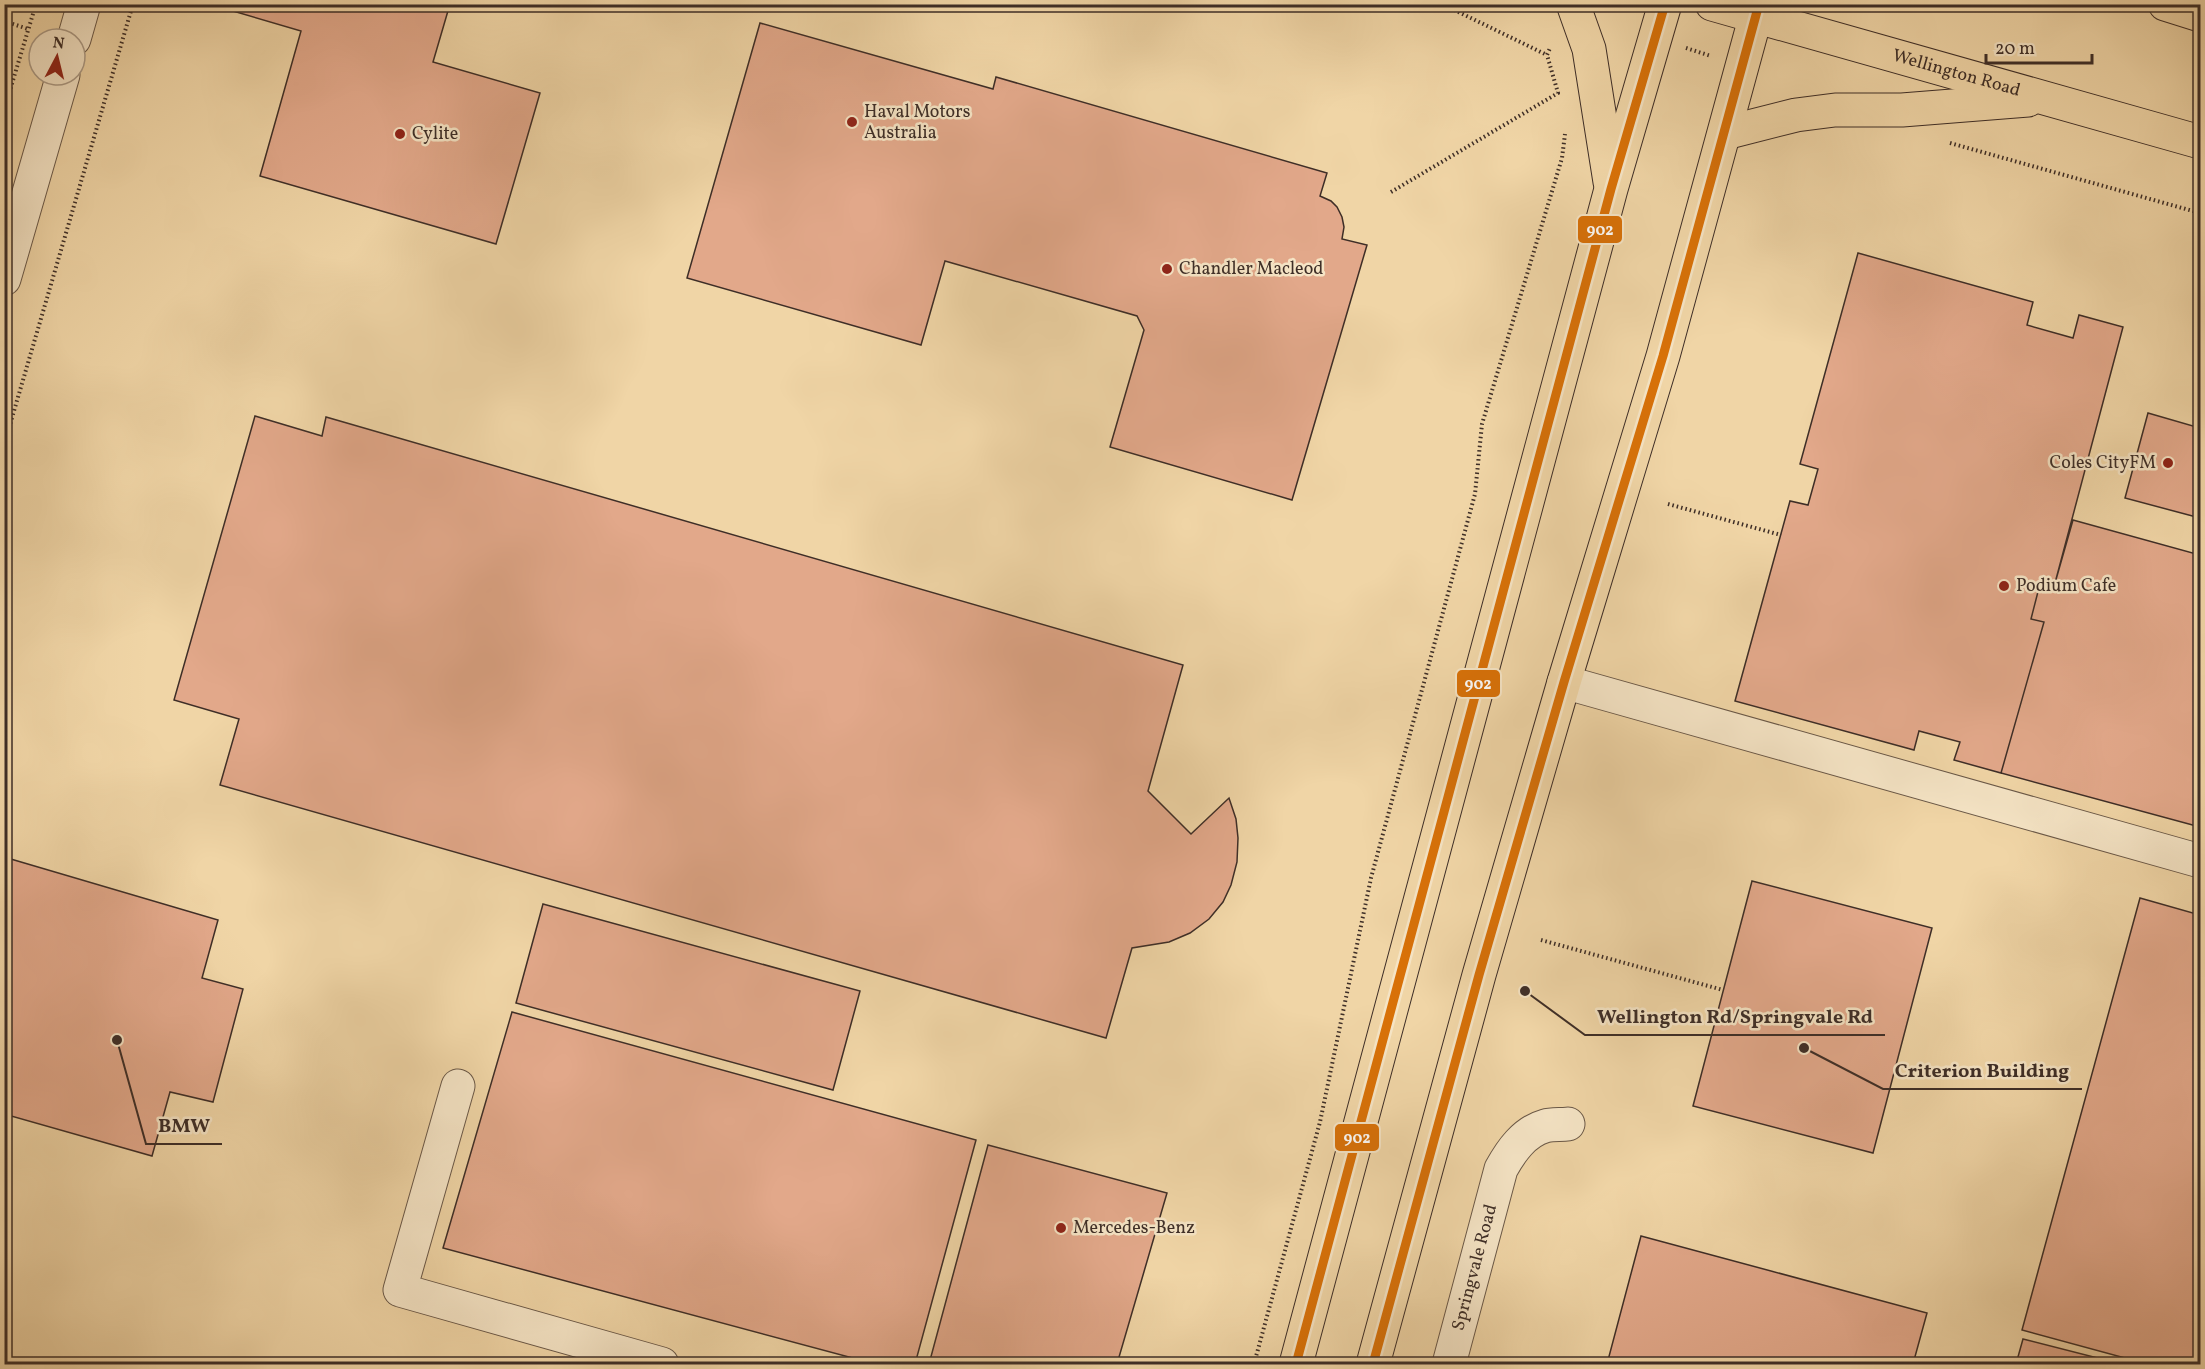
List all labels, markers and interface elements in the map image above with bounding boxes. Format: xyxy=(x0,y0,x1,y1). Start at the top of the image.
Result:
north arrow xyxy=(27,27,87,87)
scale bar xyxy=(1986,27,2092,65)
text: N xyxy=(51,32,66,56)
text: 20 m xyxy=(1995,37,2035,62)
street label: Wellington Road xyxy=(1889,43,2023,103)
place label: Haval Motors Australia xyxy=(864,100,970,146)
marker: Haval Motors Australia xyxy=(845,115,859,129)
place label: Cylite xyxy=(412,122,458,147)
marker: Cylite xyxy=(393,127,407,141)
line badge: 902 xyxy=(1577,215,1623,244)
text: 902 xyxy=(1586,220,1614,242)
place label: Chandler Macleod xyxy=(1179,257,1323,282)
marker: Chandler Macleod xyxy=(1160,262,1174,276)
place label: Coles CityFM xyxy=(2050,451,2156,476)
marker: Coles CityFM xyxy=(2161,456,2175,470)
place label: Podium Cafe xyxy=(2016,574,2116,599)
marker: Podium Cafe xyxy=(1997,579,2011,593)
line badge: 902 xyxy=(1456,669,1501,698)
text: 902 xyxy=(1464,674,1492,696)
callout: Wellington Rd/Springvale Rd xyxy=(1585,997,1885,1035)
text: Wellington Rd/Springvale Rd xyxy=(1597,1004,1873,1032)
callout: Criterion Building xyxy=(1883,1051,2082,1089)
text: Criterion Building xyxy=(1895,1058,2069,1086)
callout: BMW xyxy=(146,1106,222,1144)
text: BMW xyxy=(158,1113,210,1141)
line badge: 902 xyxy=(1334,1123,1380,1152)
text: 902 xyxy=(1343,1128,1371,1150)
street label: Springvale Road xyxy=(1446,1201,1504,1333)
place label: Mercedes-Benz xyxy=(1073,1216,1195,1241)
marker: Mercedes-Benz xyxy=(1054,1221,1068,1235)

